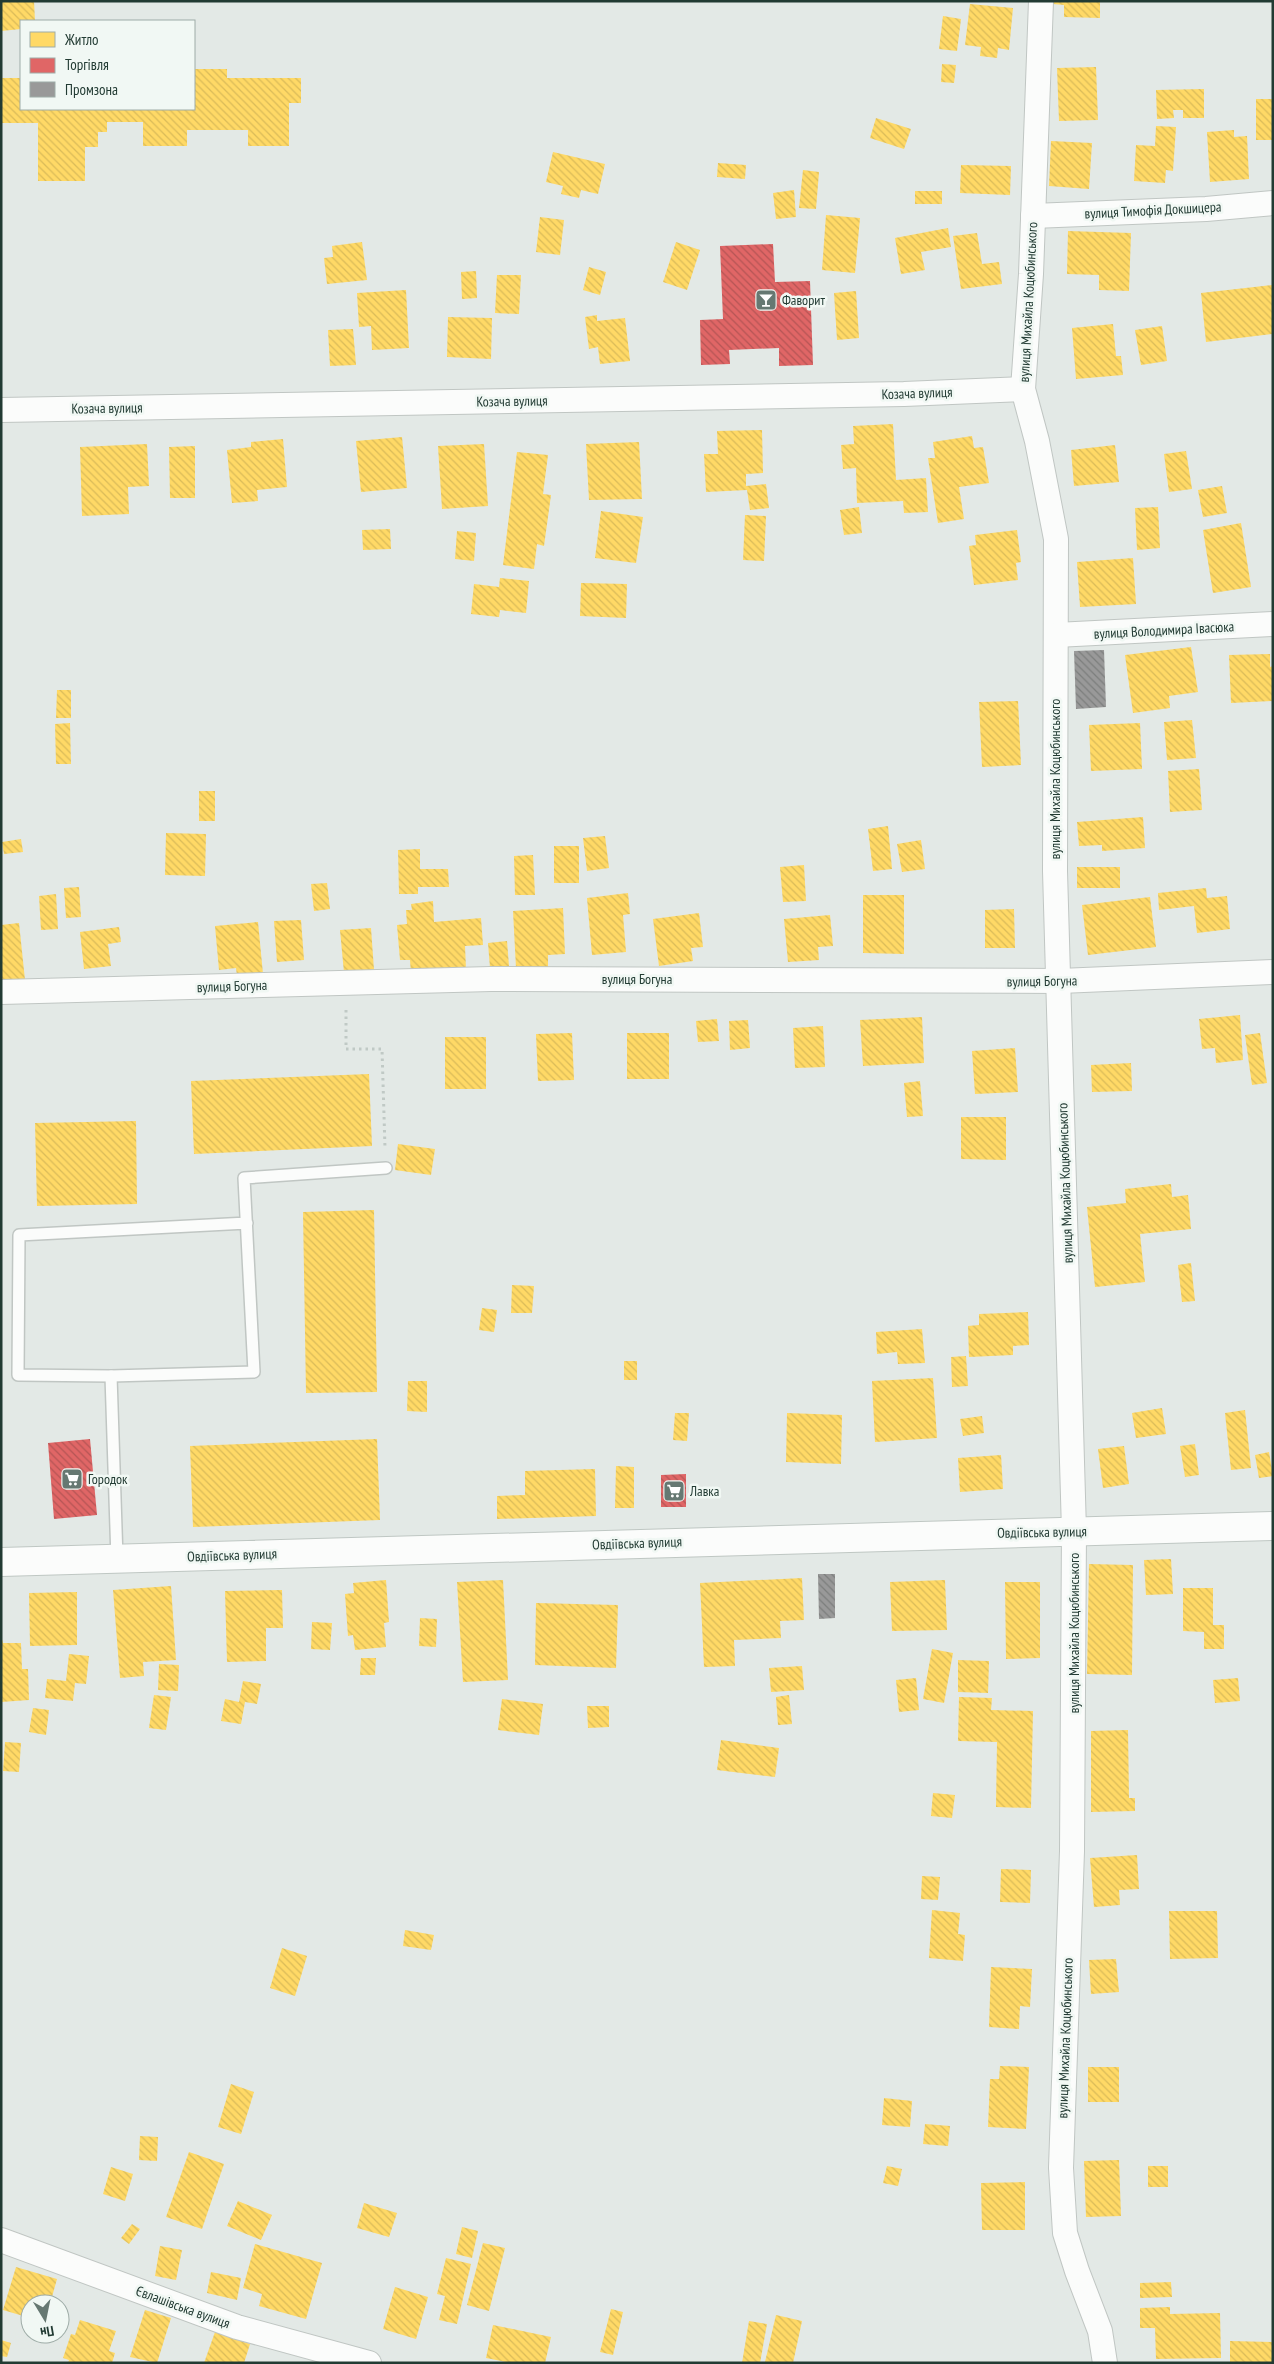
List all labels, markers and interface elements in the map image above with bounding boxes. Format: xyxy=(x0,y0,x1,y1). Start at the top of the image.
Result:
legend xyxy=(20,20,195,110)
text: Житло xyxy=(64,30,99,49)
text: Торгівля xyxy=(65,55,109,74)
text: Промзона xyxy=(65,80,118,99)
street label: вулиця Тимофія Докшицера xyxy=(1084,197,1222,223)
street label: вулиця Михайла Коцюбинського xyxy=(1015,221,1041,383)
bar icon: Фаворит xyxy=(754,288,778,312)
place label: Фаворит xyxy=(782,291,825,309)
street label: Козача вулиця xyxy=(881,383,953,403)
street label: Козача вулиця xyxy=(476,391,548,411)
street label: Козача вулиця xyxy=(71,398,143,418)
street label: вулиця Володимира Івасюка xyxy=(1093,617,1235,643)
street label: вулиця Михайла Коцюбинського xyxy=(1046,699,1064,859)
street label: вулиця Богуна xyxy=(602,970,672,988)
street label: вулиця Богуна xyxy=(1007,971,1077,991)
street label: вулиця Богуна xyxy=(196,976,268,996)
street label: вулиця Михайла Коцюбинського xyxy=(1053,1102,1077,1264)
supermarket icon: Городок xyxy=(60,1467,84,1491)
place label: Городок xyxy=(88,1470,128,1488)
supermarket icon: Лавка xyxy=(662,1479,686,1503)
place label: Лавка xyxy=(689,1482,719,1500)
street label: Овдіївська вулиця xyxy=(997,1522,1087,1542)
street label: Овдіївська вулиця xyxy=(592,1532,682,1554)
street label: Овдіївська вулиця xyxy=(187,1544,277,1566)
street label: вулиця Михайла Коцюбинського xyxy=(1065,1553,1083,1713)
street label: вулиця Михайла Коцюбинського xyxy=(1053,1957,1077,2119)
street label: Євлашівська вулиця xyxy=(133,2282,233,2332)
north arrow xyxy=(20,2294,70,2344)
text: Пн xyxy=(39,2322,55,2342)

